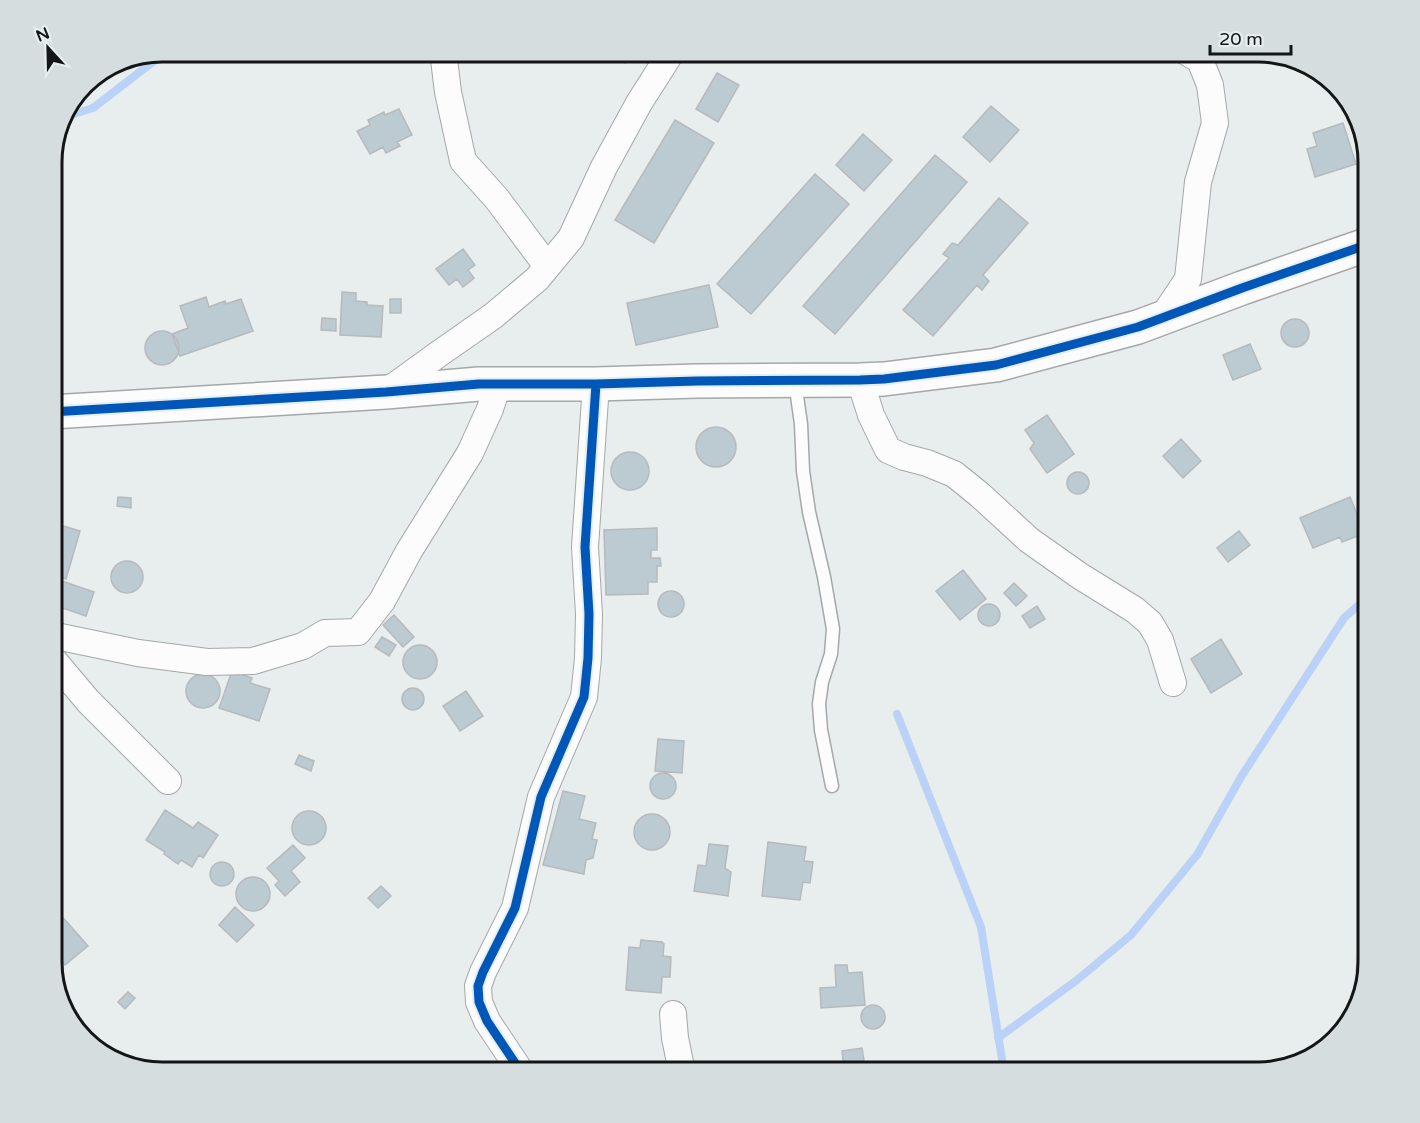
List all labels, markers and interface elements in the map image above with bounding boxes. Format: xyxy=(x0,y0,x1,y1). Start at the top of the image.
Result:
north arrow xyxy=(18,18,78,78)
scale bar xyxy=(1210,18,1291,56)
text: N xyxy=(33,23,52,47)
text: 20 m xyxy=(1219,28,1263,50)

